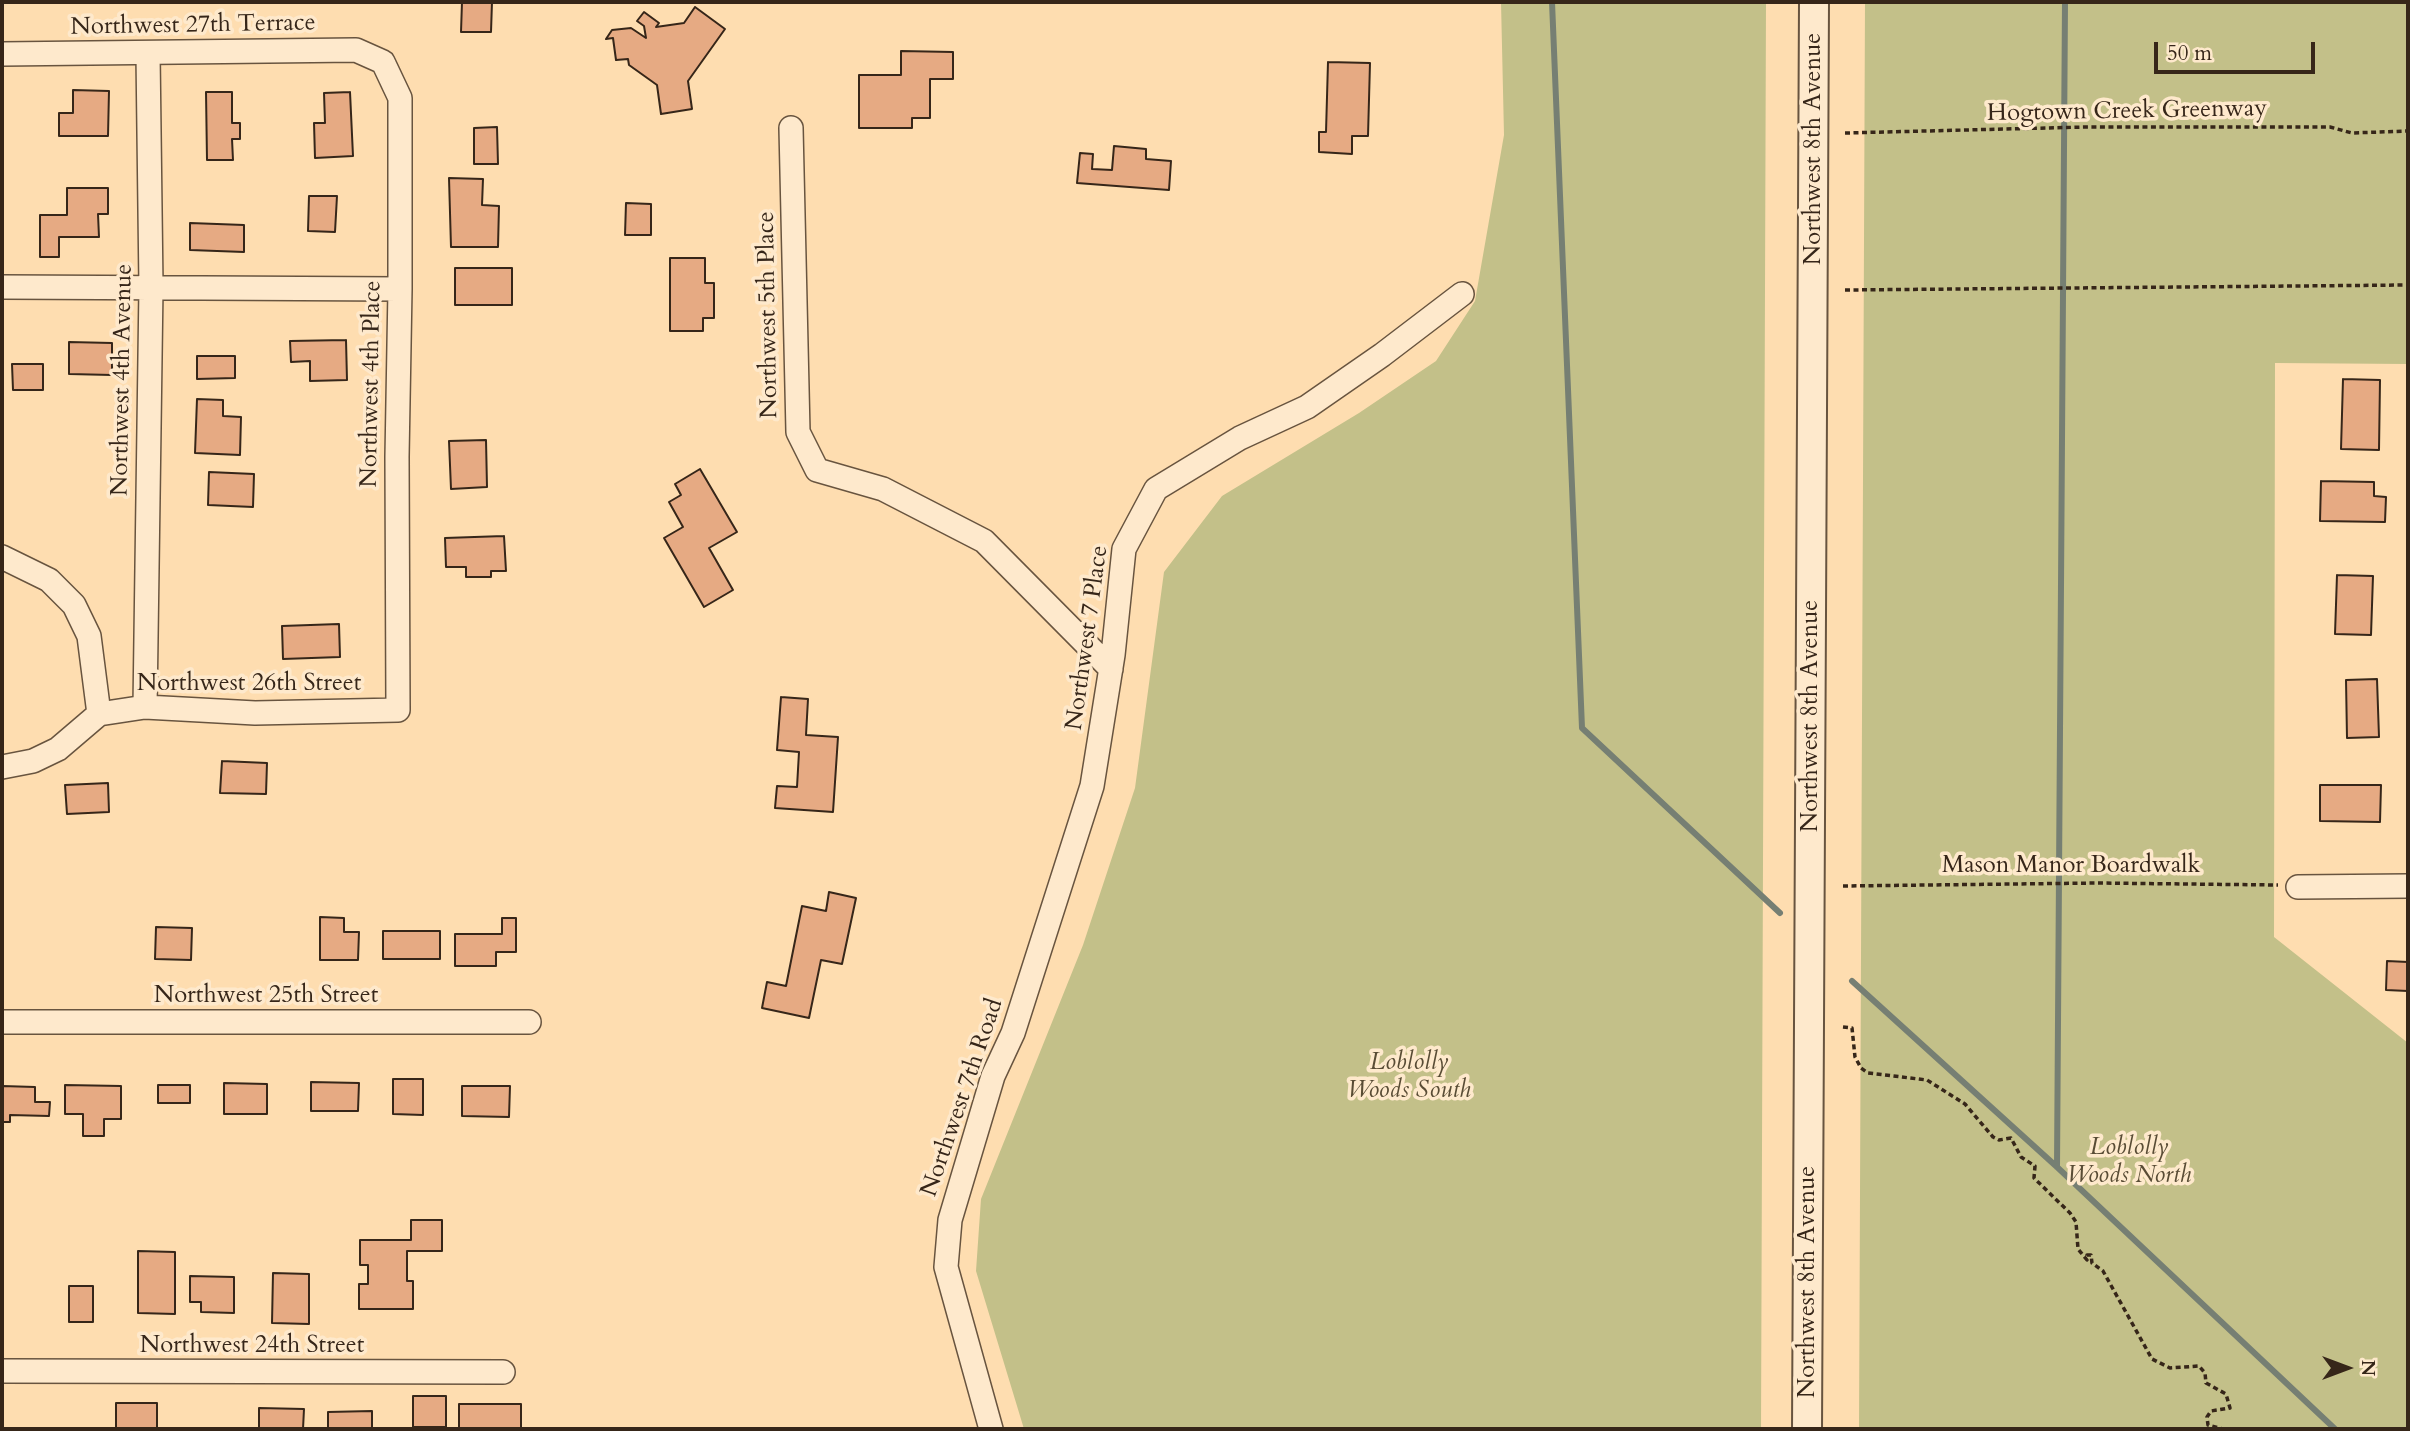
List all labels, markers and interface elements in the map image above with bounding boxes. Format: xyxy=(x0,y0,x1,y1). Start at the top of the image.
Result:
street label: Northwest 27th Terrace xyxy=(70,9,316,43)
scale bar xyxy=(2158,28,2319,72)
street label: Northwest 8th Avenue xyxy=(1800,33,1828,265)
text: 50 m xyxy=(2167,39,2212,68)
street label: Hogtown Creek Greenway xyxy=(1987,95,2267,129)
street label: Northwest 5th Place xyxy=(753,211,785,419)
street label: Northwest 4th Avenue xyxy=(107,264,139,496)
street label: Northwest 4th Place xyxy=(356,280,388,488)
street label: Northwest 7 Place xyxy=(1061,544,1115,732)
street label: Northwest 8th Avenue xyxy=(1797,600,1825,832)
street label: Northwest 26th Street xyxy=(137,670,361,698)
street label: Mason Manor Boardwalk xyxy=(1942,852,2200,880)
street label: Northwest 25th Street xyxy=(154,982,378,1010)
street label: Northwest 7th Road xyxy=(916,995,1010,1201)
park label: Loblolly Woods South xyxy=(1347,1049,1471,1105)
park label: Loblolly Woods North xyxy=(2067,1134,2191,1190)
street label: Northwest 8th Avenue xyxy=(1794,1166,1822,1398)
street label: Northwest 24th Street xyxy=(140,1332,364,1360)
north arrow xyxy=(2312,1333,2382,1403)
text: N xyxy=(2355,1360,2381,1376)

